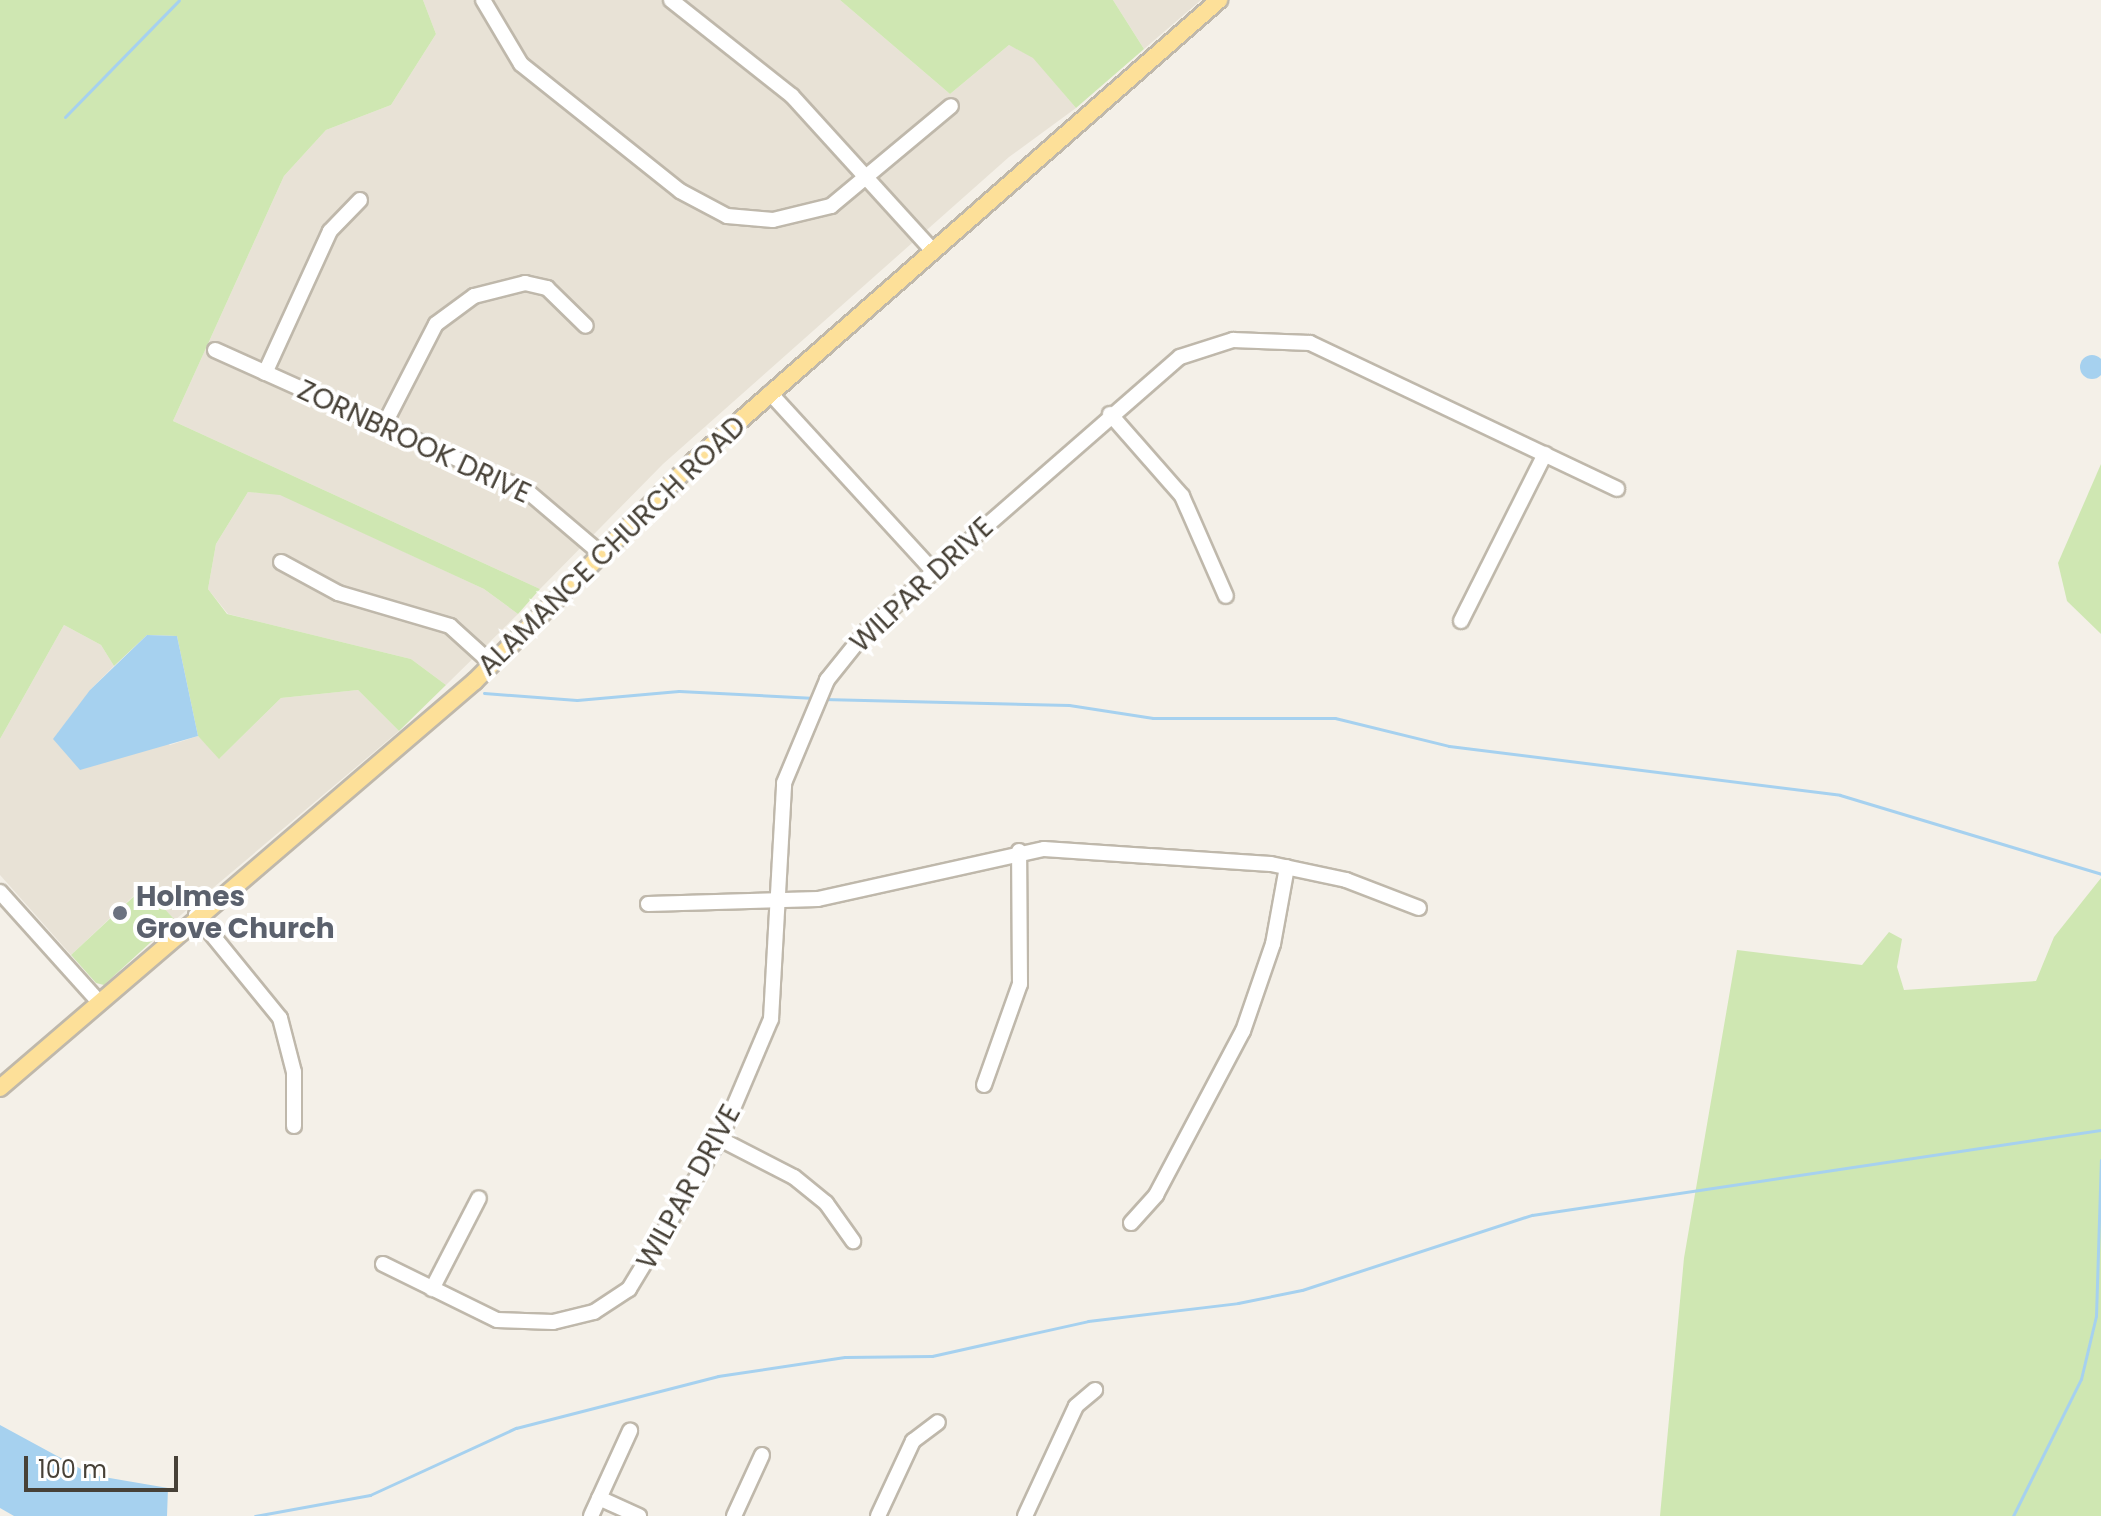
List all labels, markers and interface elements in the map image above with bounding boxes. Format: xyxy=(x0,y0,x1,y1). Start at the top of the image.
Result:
street label: ZORNBROOK DRIVE xyxy=(292,373,536,511)
street label: ALAMANCE CHURCH ROAD xyxy=(471,409,753,683)
street label: WILPAR DRIVE xyxy=(844,510,1000,660)
place label: Holmes Grove Church xyxy=(136,880,335,946)
marker: Holmes Grove Church xyxy=(111,904,129,922)
street label: WILPAR DRIVE xyxy=(630,1099,748,1275)
scale bar xyxy=(28,1440,182,1490)
text: 100 m xyxy=(38,1453,107,1486)

